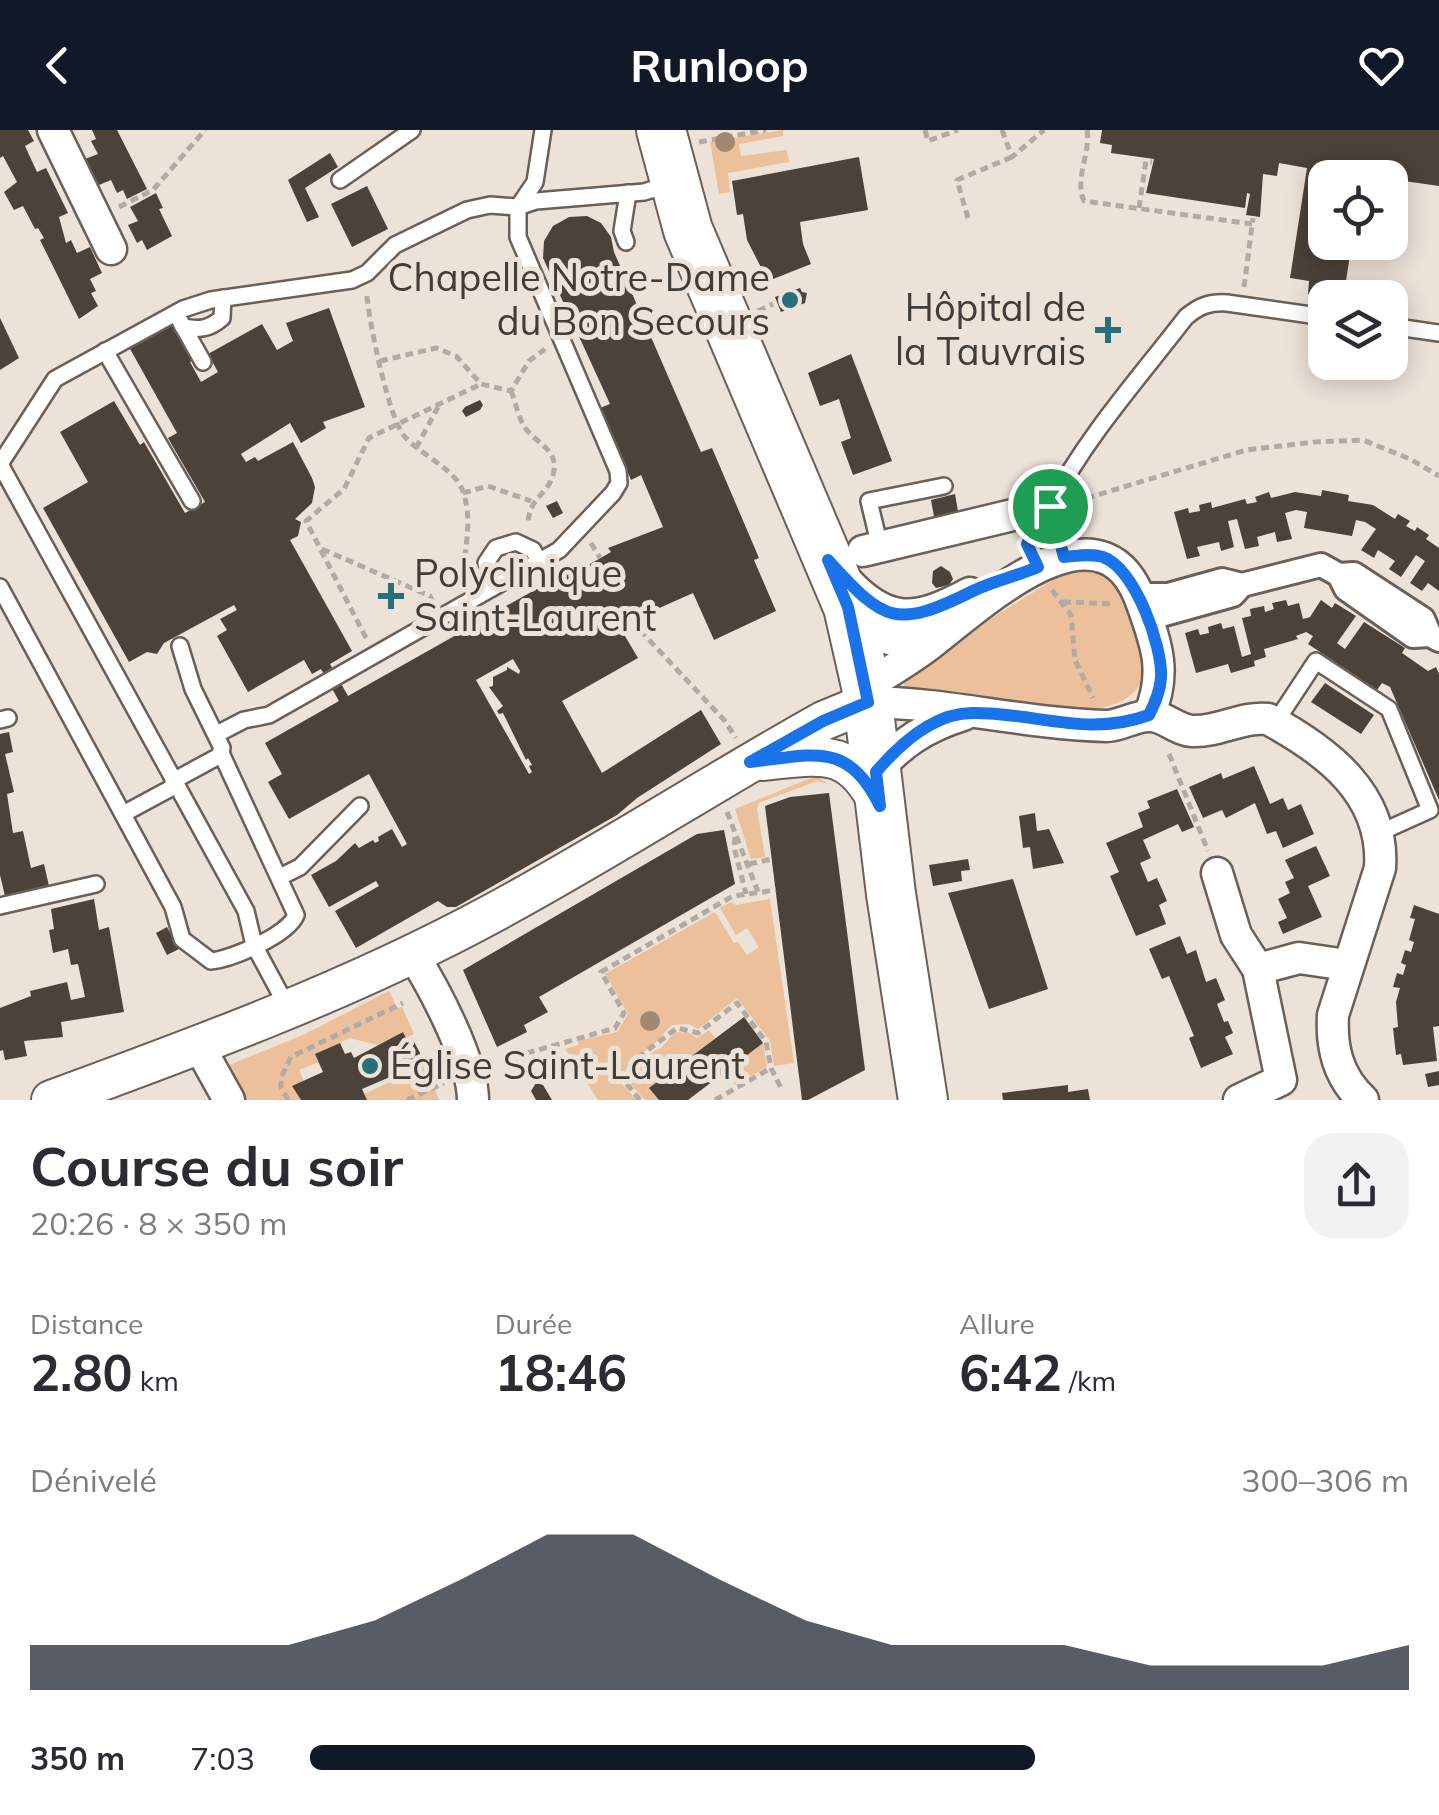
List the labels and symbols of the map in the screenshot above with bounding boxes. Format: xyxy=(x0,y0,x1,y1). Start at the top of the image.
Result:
place label: Chapelle Notre-Dame du Bon Secours xyxy=(387,253,770,345)
place label: Hôpital de la Tauvrais xyxy=(895,283,1086,375)
marker: Chapelle Notre-Dame du Bon Secours xyxy=(779,289,801,311)
marker: Hôpital de la Tauvrais xyxy=(1095,317,1121,343)
pin xyxy=(1008,464,1093,549)
place label: Polyclinique Saint-Laurent xyxy=(414,549,656,641)
marker: Polyclinique Saint-Laurent xyxy=(378,583,404,609)
place label: Église Saint-Laurent xyxy=(390,1041,745,1089)
marker: Église Saint-Laurent xyxy=(359,1055,381,1077)

